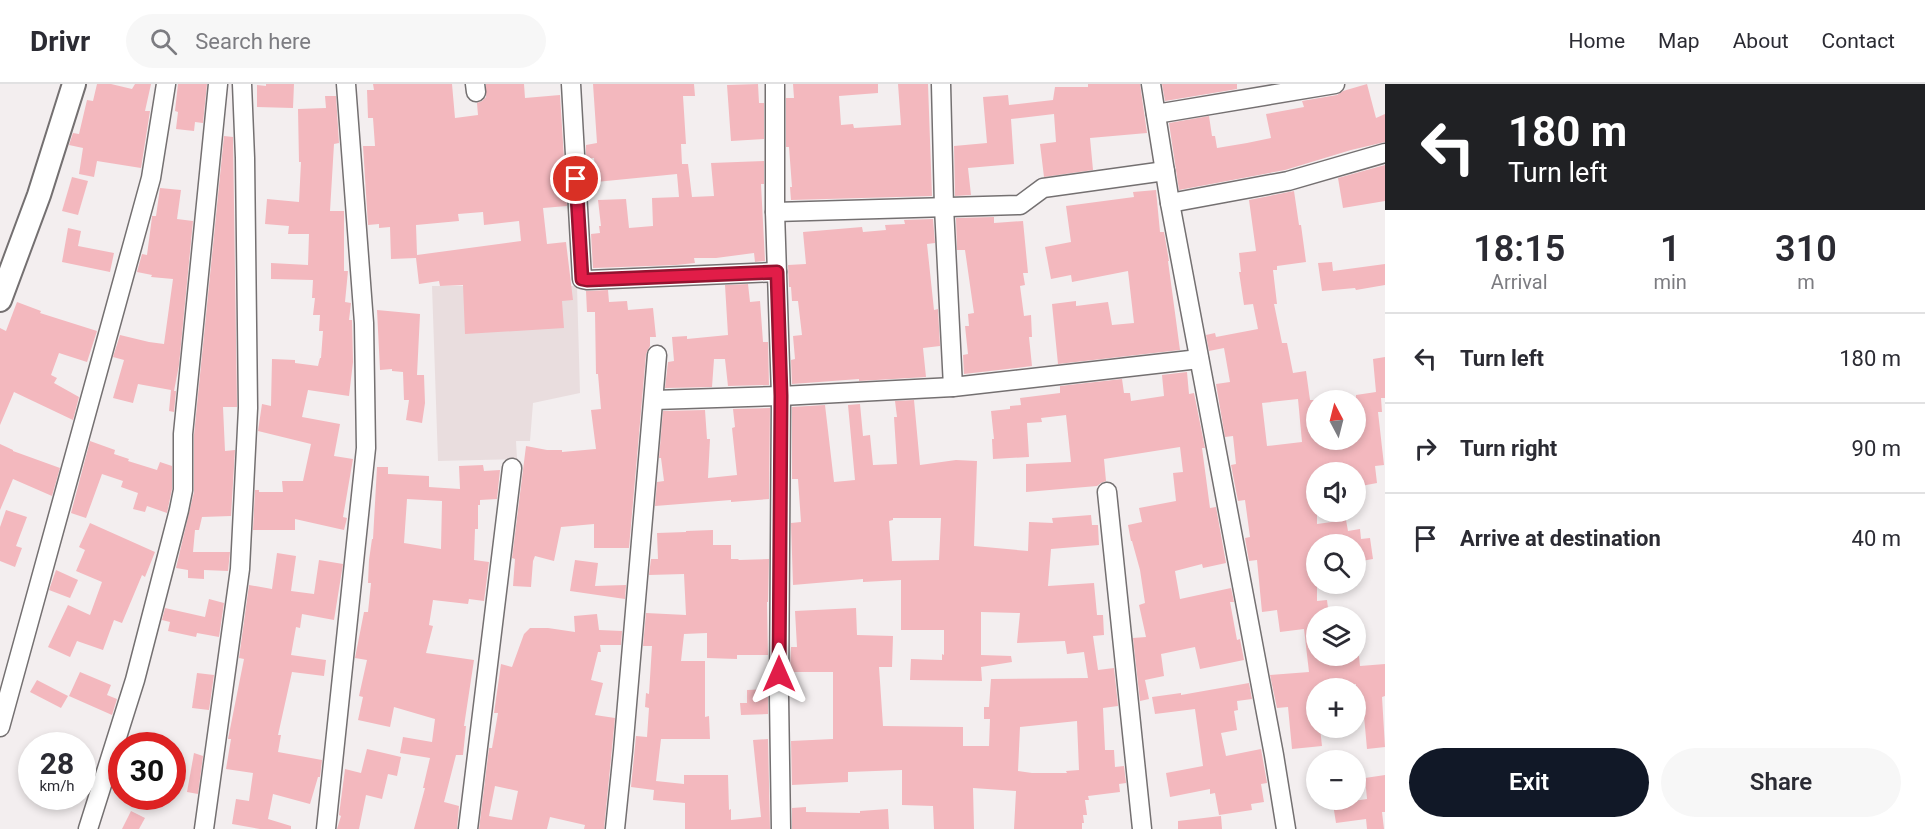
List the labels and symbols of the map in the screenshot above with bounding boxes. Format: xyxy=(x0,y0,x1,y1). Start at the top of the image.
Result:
pin xyxy=(550,153,601,204)
north arrow xyxy=(1306,390,1366,450)
position arrow xyxy=(747,642,811,706)
speed limit sign: 30 xyxy=(108,732,186,810)

